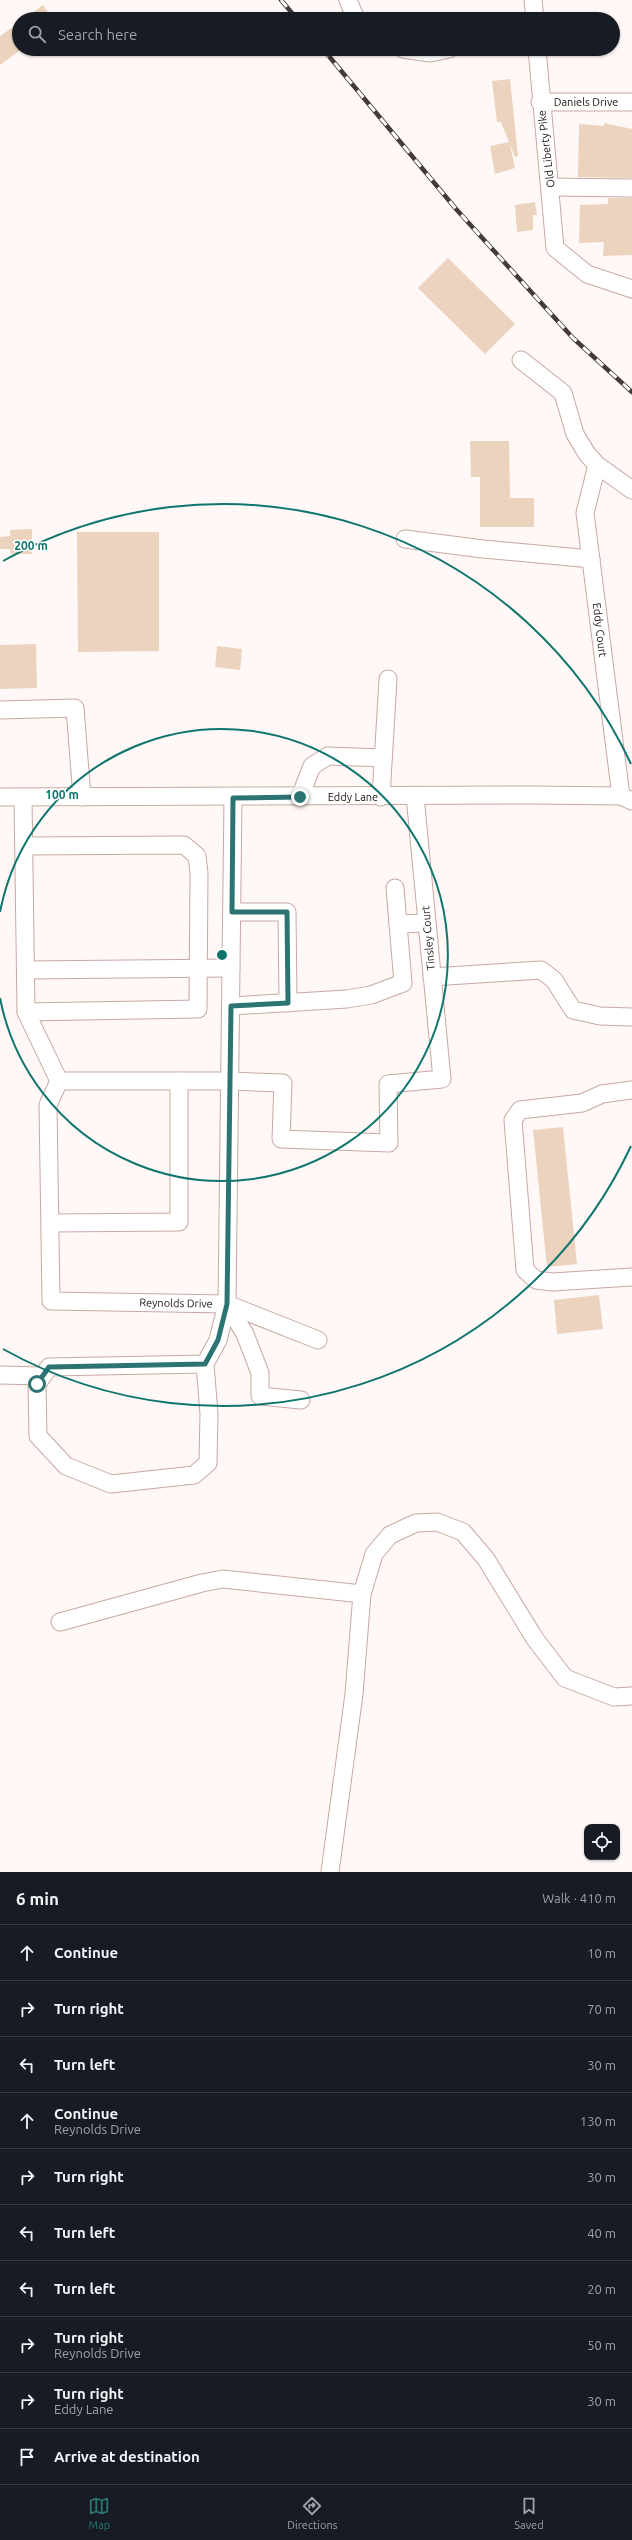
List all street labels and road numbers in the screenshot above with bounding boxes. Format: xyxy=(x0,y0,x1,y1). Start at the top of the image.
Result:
street label: Daniels Drive xyxy=(554,96,618,108)
street label: Old Liberty Pike xyxy=(535,109,557,189)
street label: Eddy Court xyxy=(591,602,609,659)
street label: Eddy Lane xyxy=(328,791,378,803)
street label: Tinsley Court xyxy=(419,905,437,971)
street label: Reynolds Drive xyxy=(139,1296,213,1310)

